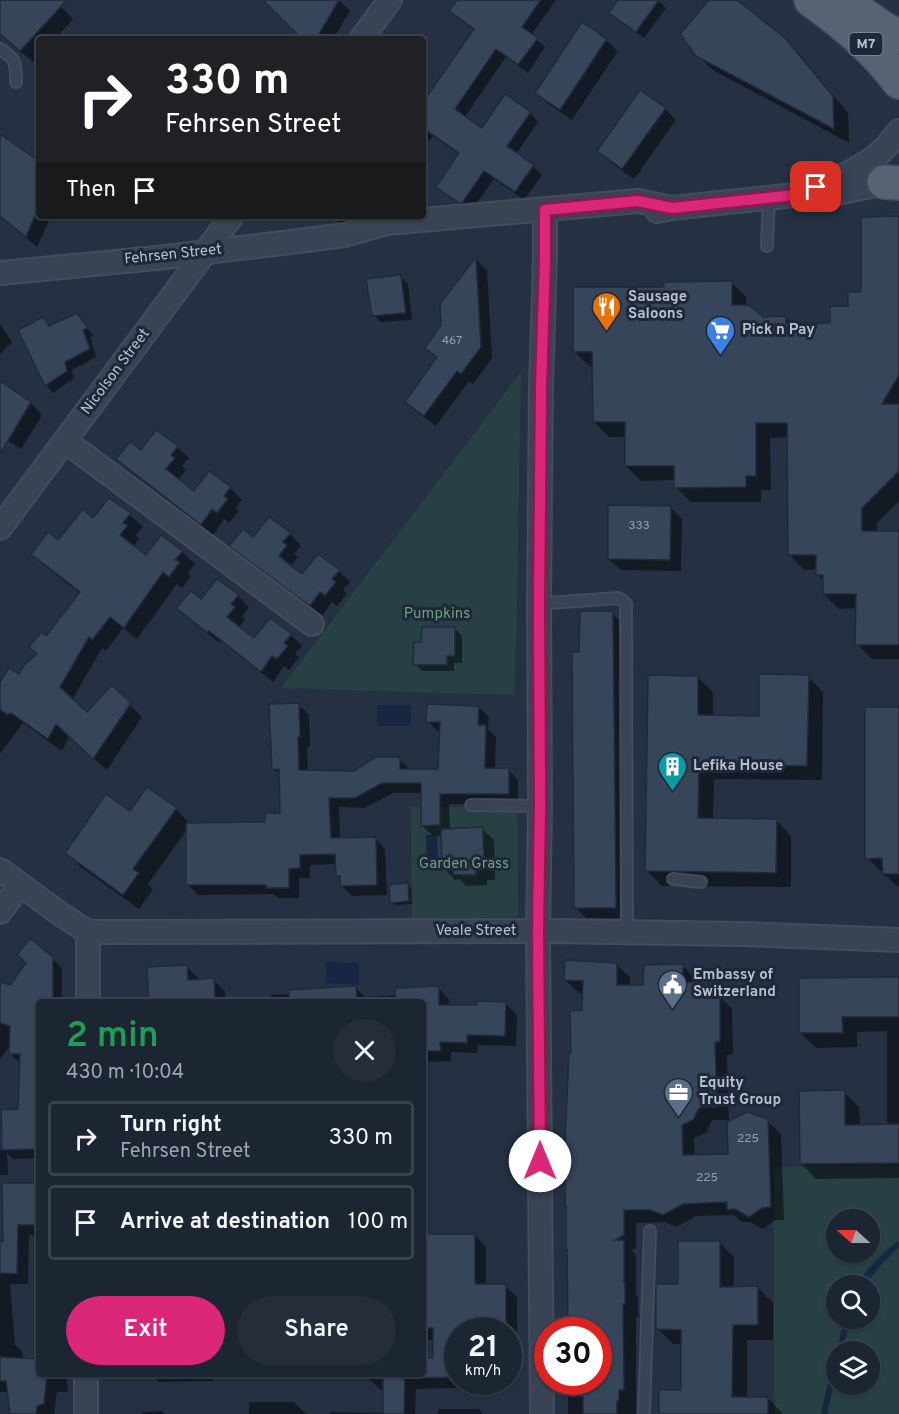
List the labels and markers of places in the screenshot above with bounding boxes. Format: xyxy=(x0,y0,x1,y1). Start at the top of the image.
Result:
pin xyxy=(790,161,841,212)
place label: Sausage Saloons xyxy=(628,288,687,324)
restaurant icon: Sausage Saloons xyxy=(591,290,623,332)
supermarket icon: Pick n Pay xyxy=(705,314,737,356)
place label: Pick n Pay xyxy=(742,321,815,340)
building icon: Lefika House xyxy=(656,750,688,792)
place label: Lefika House xyxy=(693,757,783,776)
place label: Embassy of Switzerland xyxy=(693,966,776,1002)
public building icon: Embassy of Switzerland xyxy=(656,968,688,1010)
place label: Equity Trust Group xyxy=(699,1074,781,1110)
office icon: Equity Trust Group xyxy=(662,1076,694,1118)

